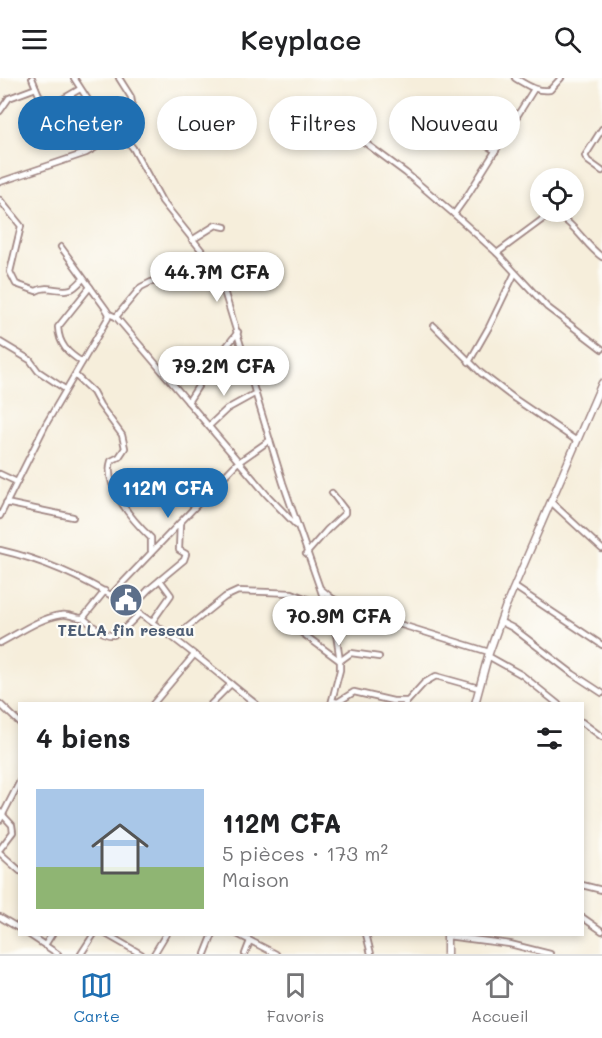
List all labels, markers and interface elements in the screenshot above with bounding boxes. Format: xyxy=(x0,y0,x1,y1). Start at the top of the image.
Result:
text: Keyplace xyxy=(240,22,362,57)
icon: menu xyxy=(18,23,51,56)
icon: search xyxy=(551,23,584,56)
chip: Acheter xyxy=(18,96,145,150)
chip: Louer xyxy=(157,96,257,150)
chip: Filtres xyxy=(269,96,377,150)
chip: Nouveau xyxy=(389,96,520,150)
map controls xyxy=(530,168,584,222)
button: locate xyxy=(530,168,584,222)
pin: 44.7M CFA xyxy=(148,252,286,303)
text: 44.7M CFA xyxy=(164,258,270,284)
pin: 79.2M CFA xyxy=(155,346,293,397)
text: 79.2M CFA xyxy=(172,352,276,378)
pin: 112M CFA xyxy=(106,468,230,519)
text: 112M CFA xyxy=(122,474,214,500)
public building icon: TELLA fin reseau xyxy=(108,582,144,618)
pin: 70.9M CFA xyxy=(270,596,408,647)
text: 70.9M CFA xyxy=(286,602,392,628)
place label: TELLA fin reseau xyxy=(58,619,194,640)
text: 4 biens xyxy=(36,721,131,755)
icon: filters xyxy=(533,722,566,755)
text: 112M CFA xyxy=(222,806,341,840)
icon: home xyxy=(84,813,156,885)
text: 5 pièces · 173 m² xyxy=(222,840,388,866)
text: Maison xyxy=(222,866,289,892)
tab: Carte xyxy=(73,969,120,1026)
tab: Favoris xyxy=(267,969,324,1026)
tab: Accueil xyxy=(471,969,529,1026)

